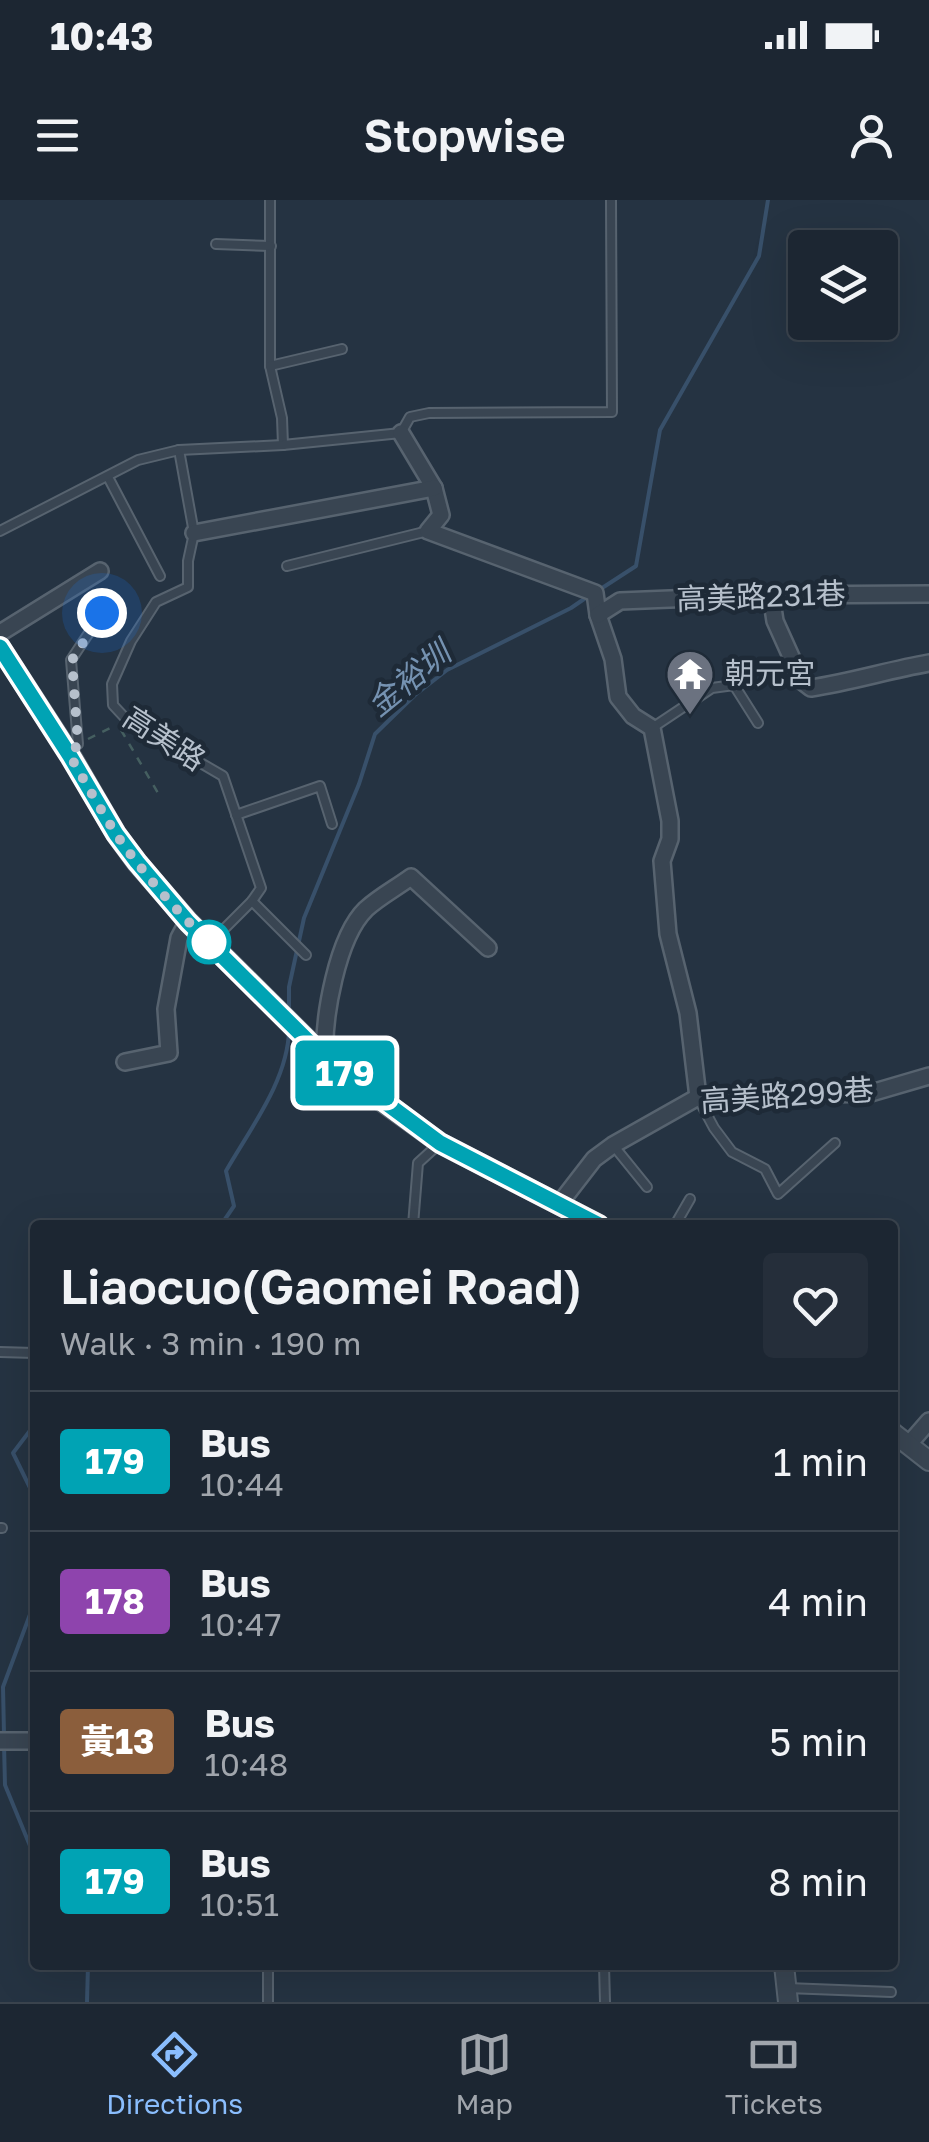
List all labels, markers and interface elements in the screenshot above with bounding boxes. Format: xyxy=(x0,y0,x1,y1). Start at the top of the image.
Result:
text: 10:43 xyxy=(50,13,153,58)
icon: menu xyxy=(30,108,85,163)
text: Stopwise xyxy=(364,108,566,162)
icon: person xyxy=(844,108,899,163)
map controls xyxy=(788,230,898,340)
button: layers xyxy=(788,230,898,340)
street label: 高美路231巷 xyxy=(676,575,846,617)
your location xyxy=(77,588,127,638)
water label: 金裕圳 xyxy=(359,631,461,723)
temple icon: 朝元宮 xyxy=(664,648,716,716)
place label: 朝元宮 xyxy=(725,655,815,691)
street label: 高美路 xyxy=(117,699,212,778)
unlabelled marker xyxy=(188,921,230,963)
line badge: 179 xyxy=(288,1040,402,1106)
text: 179 xyxy=(315,1052,375,1094)
street label: 高美路299巷 xyxy=(699,1071,875,1119)
button: heart xyxy=(763,1253,868,1358)
text: Liaocuo(Gaomei Road) xyxy=(60,1257,582,1315)
text: Walk · 3 min · 190 m xyxy=(60,1324,361,1362)
text: Bus xyxy=(200,1420,271,1465)
text: 1 min xyxy=(773,1439,868,1484)
text: 179 xyxy=(85,1440,145,1482)
text: 10:44 xyxy=(200,1465,284,1503)
text: Bus xyxy=(200,1560,271,1605)
text: 4 min xyxy=(768,1579,868,1624)
text: 178 xyxy=(85,1580,145,1622)
text: 10:47 xyxy=(200,1605,281,1643)
text: Bus xyxy=(204,1700,275,1745)
text: 5 min xyxy=(769,1719,868,1764)
text: 黃13 xyxy=(80,1720,154,1762)
text: 10:48 xyxy=(204,1745,288,1783)
text: Bus xyxy=(200,1840,271,1885)
text: 8 min xyxy=(768,1859,868,1904)
text: 179 xyxy=(85,1860,145,1902)
text: 10:51 xyxy=(200,1885,279,1923)
tab: Directions xyxy=(106,2027,243,2120)
tab: Map xyxy=(455,2027,513,2120)
tab: Tickets xyxy=(725,2027,823,2120)

